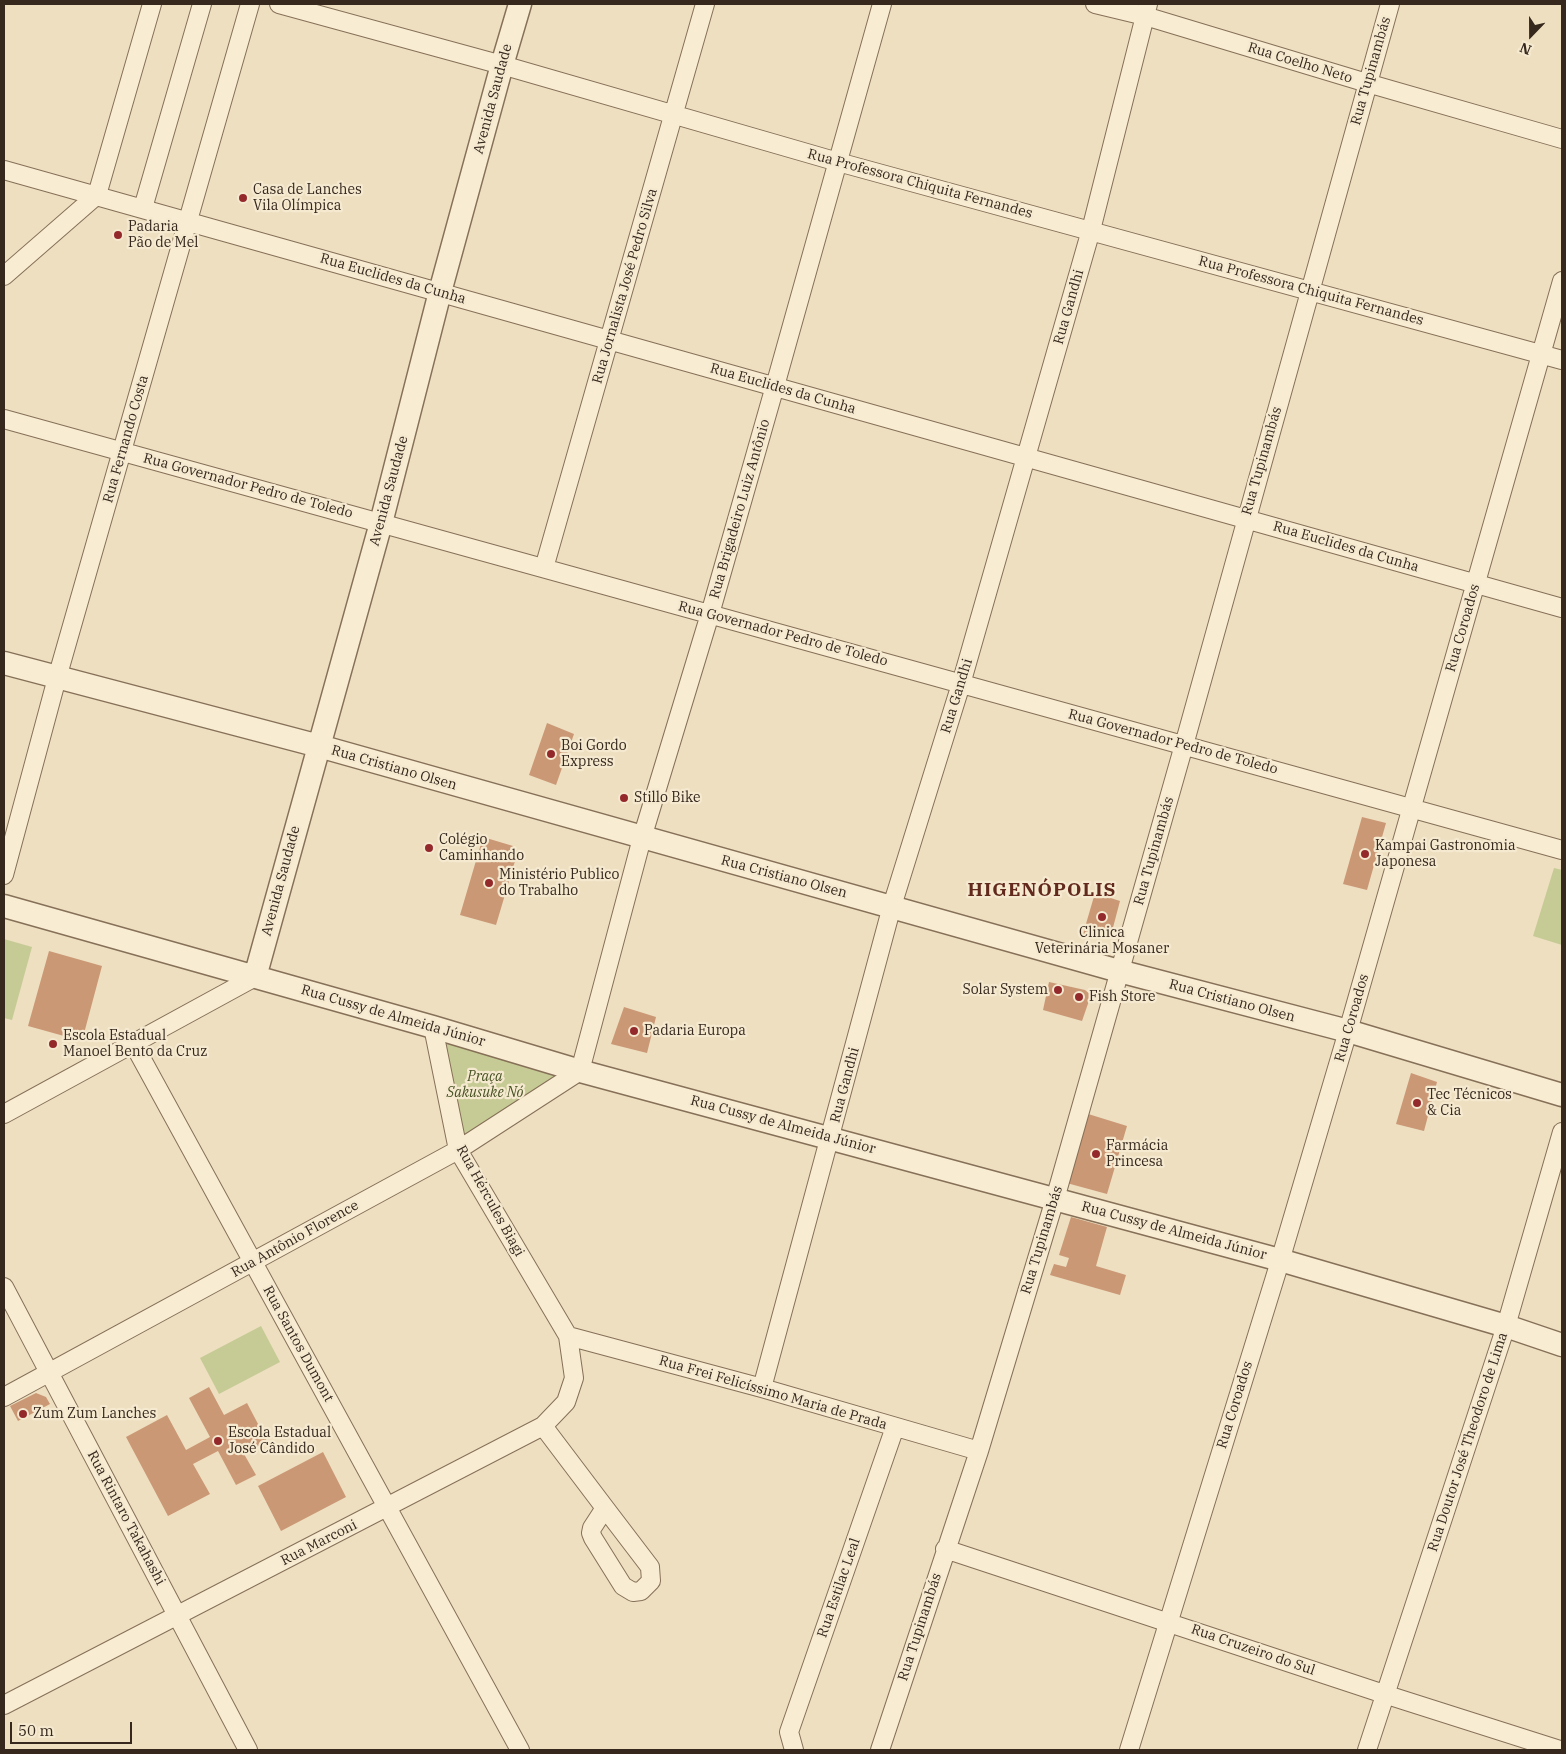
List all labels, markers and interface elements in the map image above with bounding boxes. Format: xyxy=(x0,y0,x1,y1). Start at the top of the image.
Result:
north arrow xyxy=(1506,10,1556,60)
street label: Rua Tupinambás xyxy=(1347,15,1395,127)
text: N xyxy=(1517,38,1534,59)
street label: Rua Coelho Neto xyxy=(1246,39,1354,87)
street label: Avenida Saudade xyxy=(470,42,516,156)
street label: Rua Professora Chiquita Fernandes xyxy=(806,146,1034,222)
place label: Casa de Lanches Vila Olímpica xyxy=(253,182,362,214)
street label: Rua Jornalista José Pedro Silva xyxy=(589,186,661,386)
marker: Casa de Lanches Vila Olímpica xyxy=(237,192,249,204)
place label: Padaria Pão de Mel xyxy=(128,219,199,252)
marker: Padaria Pão de Mel xyxy=(112,229,124,241)
street label: Rua Euclides da Cunha xyxy=(318,250,468,308)
street label: Rua Professora Chiquita Fernandes xyxy=(1197,253,1425,329)
street label: Rua Gandhi xyxy=(1050,267,1088,347)
street label: Rua Euclides da Cunha xyxy=(708,360,858,418)
street label: Rua Fernando Costa xyxy=(100,373,152,505)
street label: Rua Tupinambás xyxy=(1238,405,1286,517)
street label: Rua Brigadeiro Luiz Antônio xyxy=(706,417,774,601)
street label: Avenida Saudade xyxy=(366,434,412,548)
street label: Rua Governador Pedro de Toledo xyxy=(141,450,355,522)
street label: Rua Euclides da Cunha xyxy=(1271,518,1421,576)
street label: Rua Coroados xyxy=(1442,582,1484,674)
street label: Rua Governador Pedro de Toledo xyxy=(676,598,890,670)
street label: Rua Gandhi xyxy=(938,657,976,735)
street label: Rua Governador Pedro de Toledo xyxy=(1066,706,1280,778)
place label: Boi Gordo Express xyxy=(561,738,627,770)
street label: Rua Cristiano Olsen xyxy=(329,742,459,794)
marker: Boi Gordo Express xyxy=(545,748,557,760)
place label: Stillo Bike xyxy=(634,790,700,806)
marker: Stillo Bike xyxy=(618,792,630,804)
street label: Rua Tupinambás xyxy=(1130,795,1178,907)
street label: Avenida Saudade xyxy=(258,824,304,938)
place label: Colégio Caminhando xyxy=(439,832,524,864)
place label: Kampai Gastronomia Japonesa xyxy=(1375,838,1516,870)
marker: Colégio Caminhando xyxy=(423,842,435,854)
marker: Kampai Gastronomia Japonesa xyxy=(1359,848,1371,860)
street label: Rua Cristiano Olsen xyxy=(719,852,849,902)
place label: Ministério Publico do Trabalho xyxy=(499,867,619,900)
marker: Ministério Publico do Trabalho xyxy=(483,877,495,889)
district label: HIGENÓPOLIS xyxy=(966,880,1118,902)
marker: Clinica Veterinária Mosaner xyxy=(1096,911,1108,923)
place label: Clinica Veterinária Mosaner xyxy=(1035,925,1169,958)
street label: Rua Coroados xyxy=(1331,972,1373,1064)
street label: Rua Cristiano Olsen xyxy=(1167,976,1297,1026)
street label: Rua Cussy de Almeida Júnior xyxy=(299,982,487,1050)
place label: Solar System xyxy=(962,982,1048,998)
marker: Solar System xyxy=(1052,984,1064,996)
place label: Fish Store xyxy=(1089,989,1155,1005)
marker: Fish Store xyxy=(1073,991,1085,1003)
place label: Padaria Europa xyxy=(644,1023,746,1039)
marker: Padaria Europa xyxy=(628,1025,640,1037)
place label: Escola Estadual Manoel Bento da Cruz xyxy=(63,1028,207,1060)
marker: Escola Estadual Manoel Bento da Cruz xyxy=(47,1038,59,1050)
street label: Rua Gandhi xyxy=(827,1045,863,1125)
park label: Praça Sakusuke Nó xyxy=(446,1069,524,1102)
place label: Tec Técnicos & Cia xyxy=(1427,1087,1512,1120)
street label: Rua Cussy de Almeida Júnior xyxy=(689,1092,877,1158)
marker: Tec Técnicos & Cia xyxy=(1411,1097,1423,1109)
place label: Farmácia Princesa xyxy=(1106,1138,1168,1170)
street label: Rua Hércules Biagi xyxy=(452,1142,528,1260)
marker: Farmácia Princesa xyxy=(1090,1148,1102,1160)
street label: Rua Tupinambás xyxy=(1018,1184,1066,1296)
street label: Rua Antônio Florence xyxy=(228,1197,362,1281)
street label: Rua Cussy de Almeida Júnior xyxy=(1080,1198,1268,1264)
street label: Rua Santos Dumont xyxy=(259,1283,337,1405)
street label: Rua Doutor José Theodoro de Lima xyxy=(1425,1330,1511,1554)
street label: Rua Frei Felicíssimo Maria de Prada xyxy=(657,1352,889,1434)
street label: Rua Coroados xyxy=(1214,1359,1256,1451)
place label: Zum Zum Lanches xyxy=(33,1406,156,1422)
marker: Zum Zum Lanches xyxy=(17,1408,29,1420)
place label: Escola Estadual José Cândido xyxy=(228,1425,331,1458)
marker: Escola Estadual José Cândido xyxy=(212,1435,224,1447)
street label: Rua Rintaro Takahashi xyxy=(83,1448,169,1588)
street label: Rua Marconi xyxy=(278,1517,360,1569)
street label: Rua Estilac Leal xyxy=(814,1536,864,1640)
street label: Rua Tupinambás xyxy=(895,1571,945,1683)
street label: Rua Cruzeiro do Sul xyxy=(1189,1621,1317,1679)
scale bar xyxy=(12,1712,135,1744)
text: 50 m xyxy=(18,1721,54,1740)

